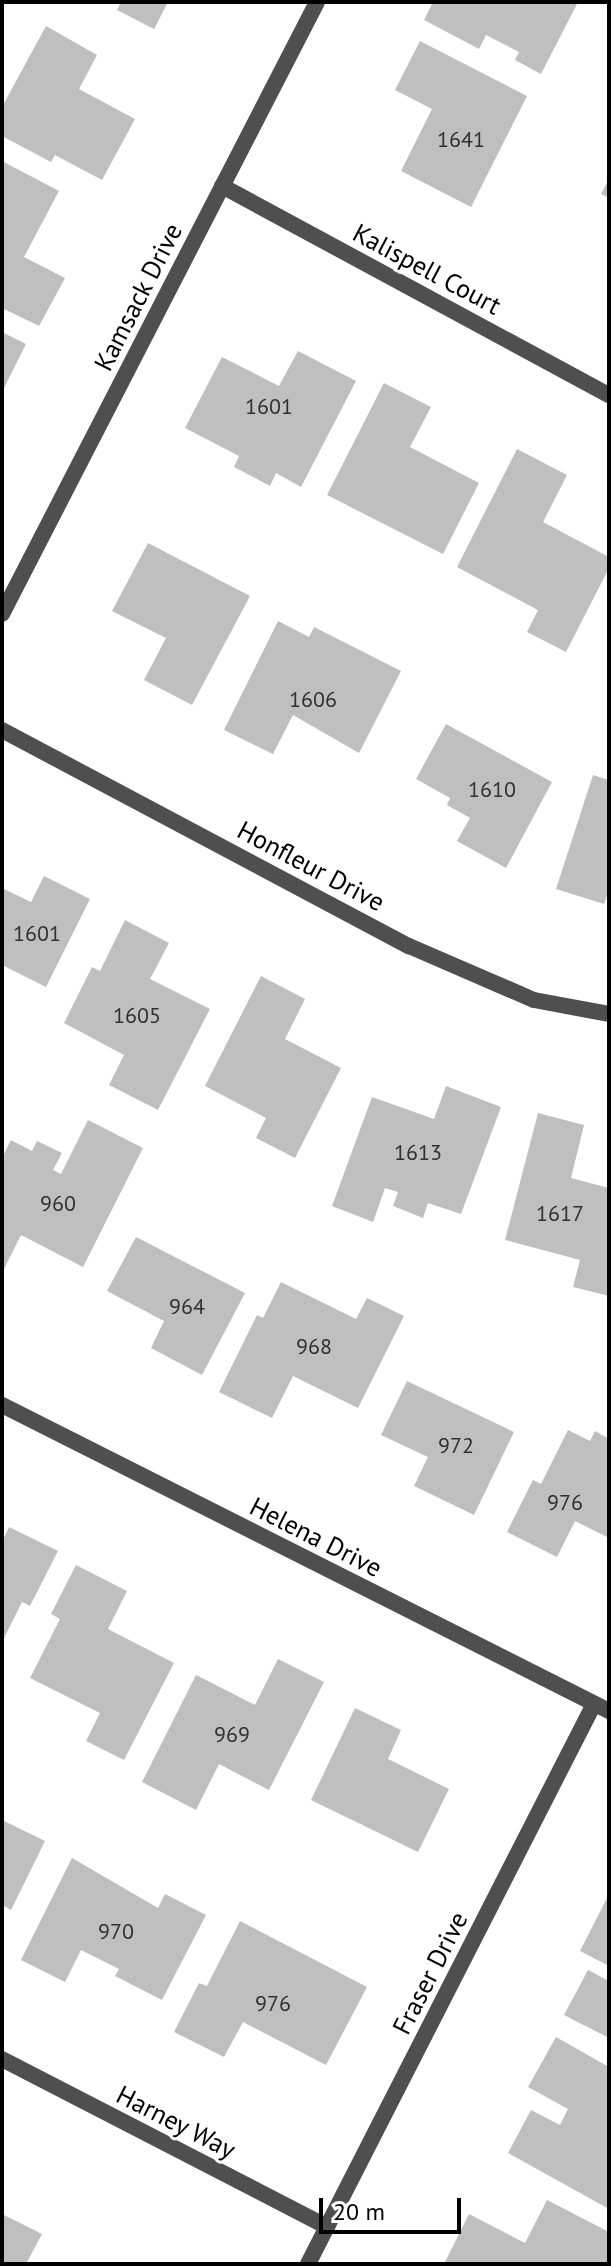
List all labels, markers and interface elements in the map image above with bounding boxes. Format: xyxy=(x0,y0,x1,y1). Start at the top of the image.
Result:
house number: 1641 xyxy=(437,127,485,153)
street label: Kalispell Court xyxy=(348,217,506,321)
street label: Kamsack Drive xyxy=(87,218,189,376)
house number: 1601 xyxy=(245,394,293,420)
house number: 1606 xyxy=(289,687,337,713)
house number: 1610 xyxy=(468,777,516,803)
street label: Honfleur Drive xyxy=(232,814,390,918)
house number: 1601 xyxy=(13,921,61,947)
house number: 1605 xyxy=(113,1003,161,1029)
house number: 1613 xyxy=(394,1140,442,1166)
house number: 960 xyxy=(40,1191,76,1217)
house number: 1617 xyxy=(536,1201,584,1227)
house number: 964 xyxy=(169,1294,205,1320)
house number: 968 xyxy=(296,1334,332,1360)
house number: 972 xyxy=(438,1433,474,1459)
street label: Helena Drive xyxy=(245,1490,387,1584)
house number: 976 xyxy=(547,1490,583,1516)
house number: 969 xyxy=(214,1722,250,1748)
street label: Fraser Drive xyxy=(386,1906,474,2040)
house number: 970 xyxy=(98,1919,134,1945)
house number: 976 xyxy=(255,1991,291,2017)
street label: Harney Way xyxy=(111,2078,241,2166)
scale bar xyxy=(323,2182,465,2232)
text: 20 m xyxy=(333,2196,385,2227)

